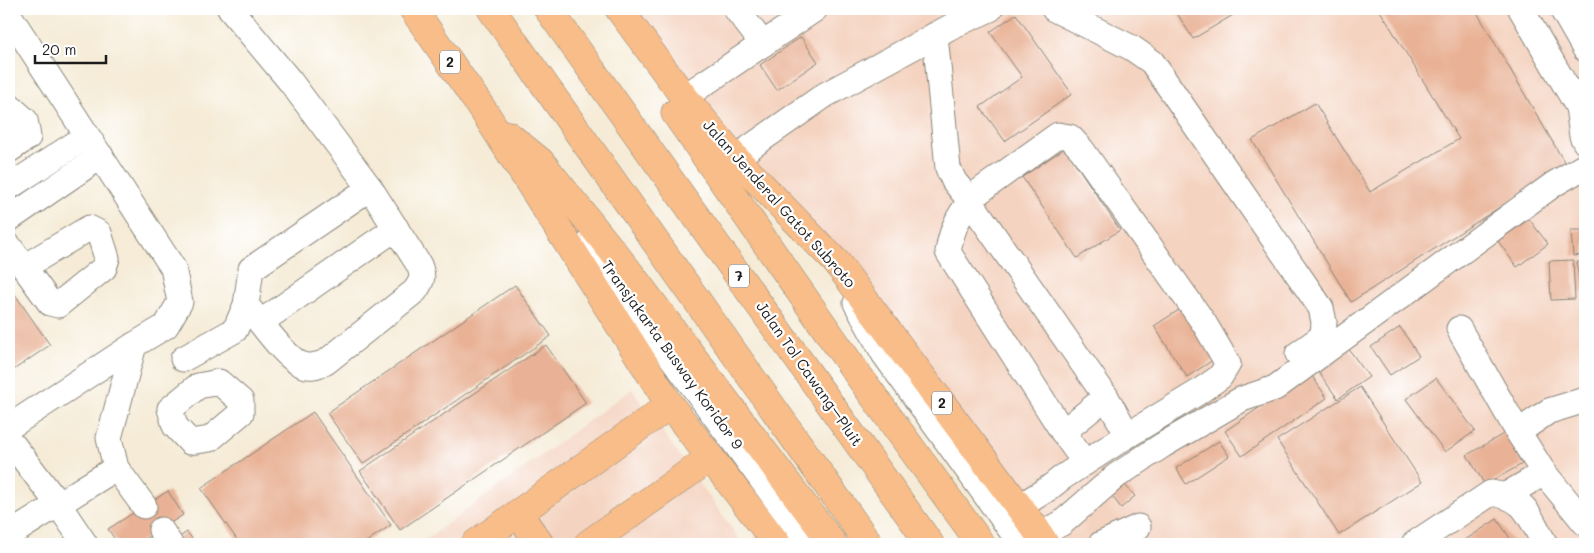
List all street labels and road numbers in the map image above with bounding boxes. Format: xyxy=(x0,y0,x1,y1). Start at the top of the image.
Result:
road number: 2 xyxy=(440,51,460,74)
street label: Jalan Jenderal Gatot Subroto xyxy=(699,115,861,292)
street label: Transjakarta Busway Koridor 9 xyxy=(597,256,748,453)
road number: 7 xyxy=(729,264,749,288)
street label: Jalan Tol Cawang–Pluit xyxy=(752,297,867,450)
road number: 2 xyxy=(932,392,952,414)

